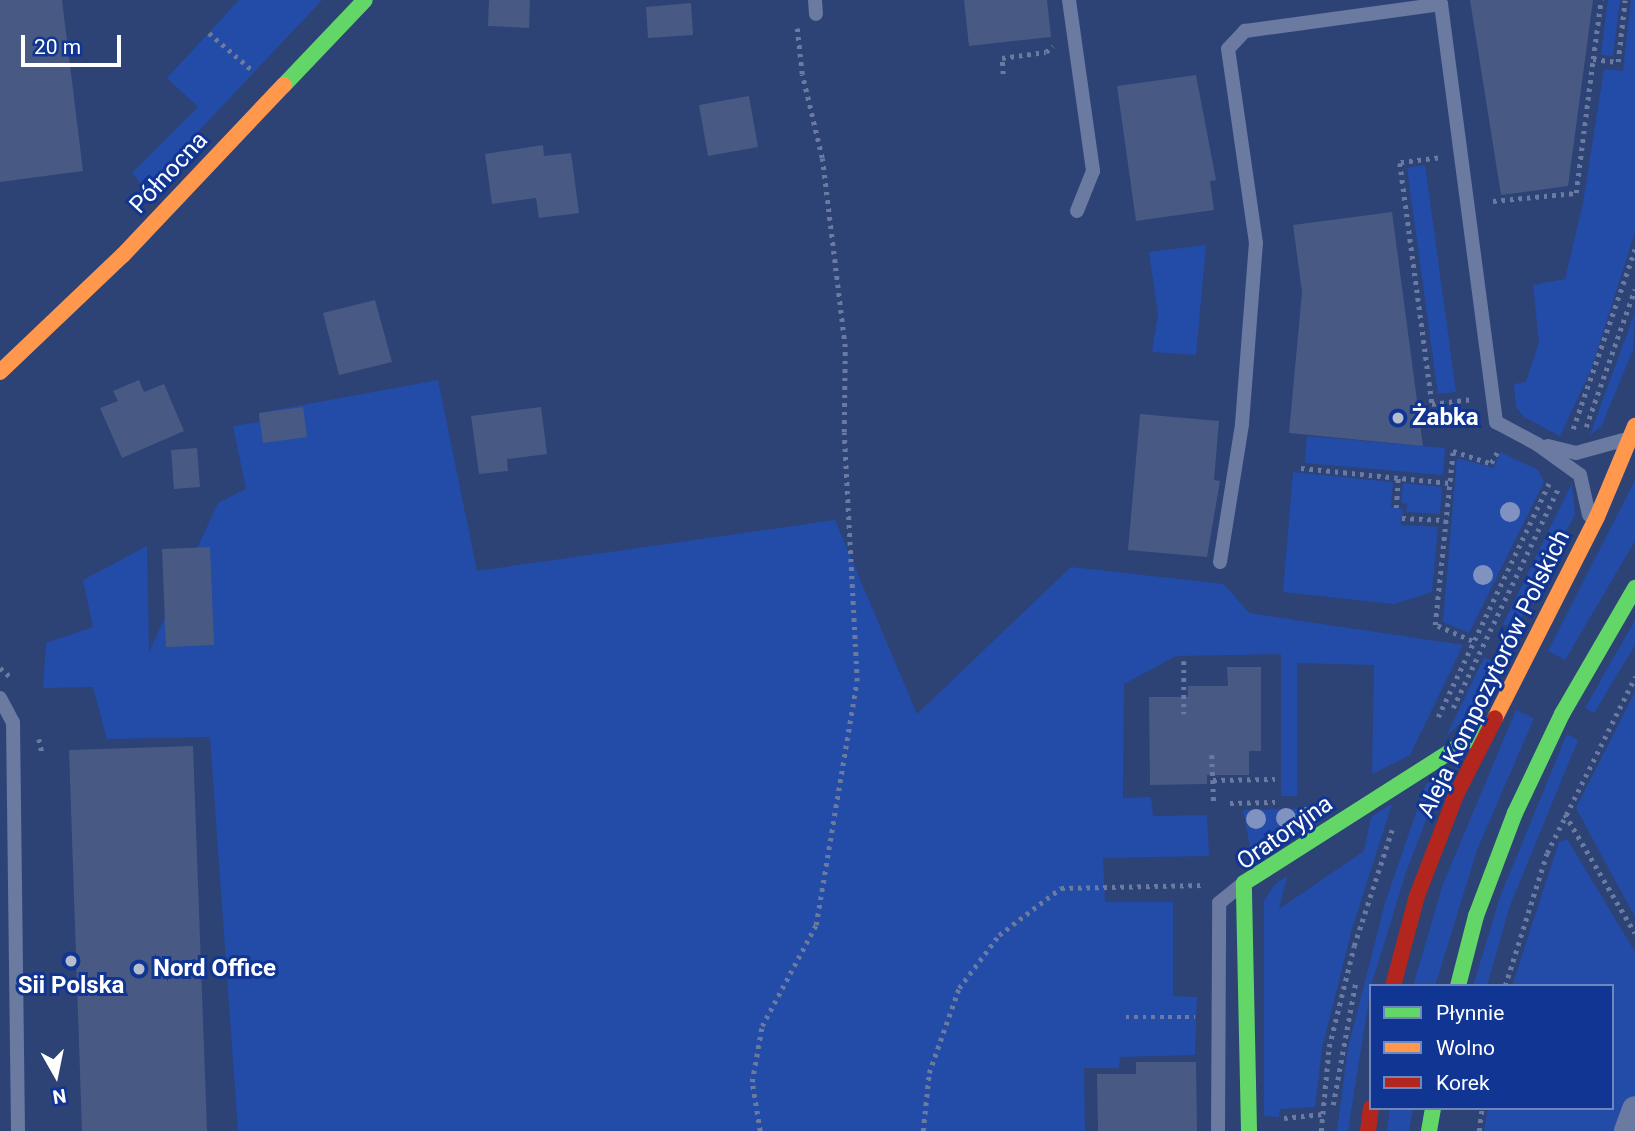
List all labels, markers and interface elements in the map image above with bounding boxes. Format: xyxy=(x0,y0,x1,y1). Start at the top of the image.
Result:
scale bar xyxy=(24,21,124,65)
text: 20 m xyxy=(34,35,81,59)
street label: Północna xyxy=(124,126,214,220)
place label: Żabka xyxy=(1412,404,1479,432)
marker: Żabka xyxy=(1390,410,1406,426)
street label: Aleja Kompozytorów Polskich xyxy=(1412,526,1576,822)
street label: Oratoryjna xyxy=(1232,790,1338,876)
marker: Sii Polska xyxy=(63,953,79,969)
place label: Nord Office xyxy=(153,955,276,983)
marker: Nord Office xyxy=(131,961,147,977)
place label: Sii Polska xyxy=(18,972,124,1000)
legend xyxy=(1369,984,1614,1110)
text: Płynnie xyxy=(1436,1001,1504,1025)
text: Wolno xyxy=(1436,1036,1495,1060)
north arrow xyxy=(21,1040,91,1110)
text: Korek xyxy=(1436,1071,1490,1095)
text: N xyxy=(51,1084,68,1109)

